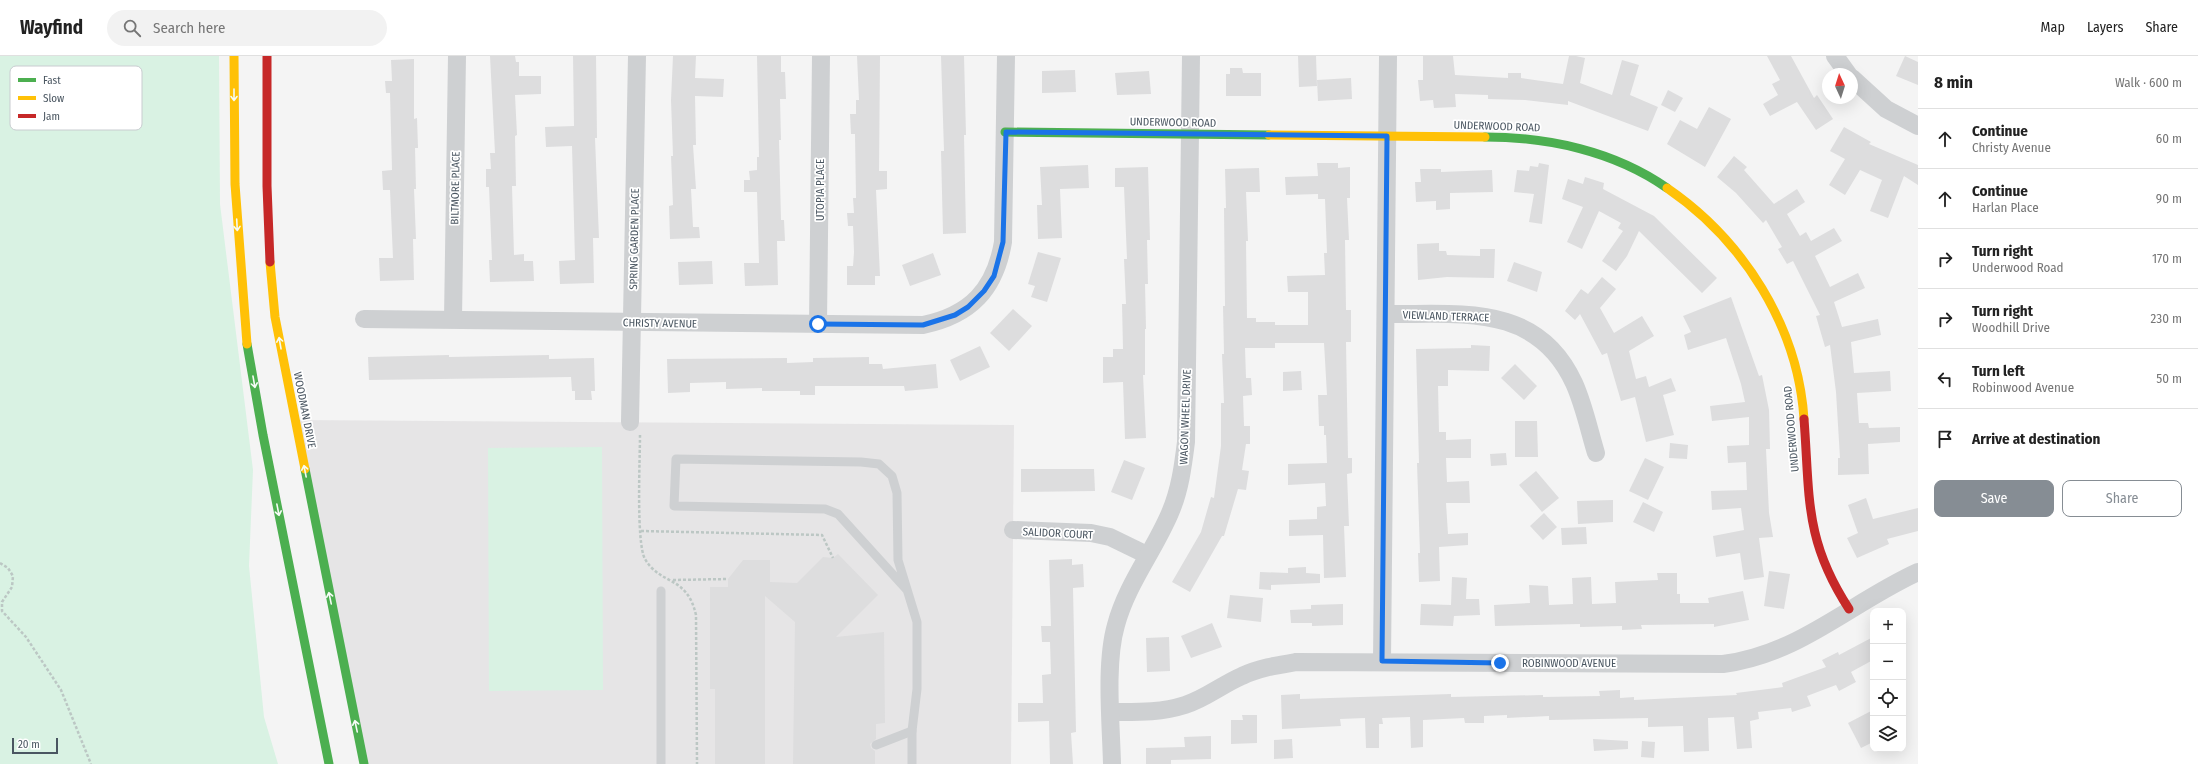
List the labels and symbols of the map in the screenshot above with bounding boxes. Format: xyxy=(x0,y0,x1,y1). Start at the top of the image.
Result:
legend xyxy=(10,66,142,130)
north arrow xyxy=(1822,68,1858,104)
text: Fast xyxy=(43,74,61,87)
one-way arrow xyxy=(230,88,238,101)
text: Slow xyxy=(43,92,64,105)
text: Jam xyxy=(43,110,60,123)
street label: UNDERWOOD ROAD xyxy=(1130,115,1216,130)
street label: UNDERWOOD ROAD xyxy=(1453,118,1540,135)
street label: BILTMORE PLACE xyxy=(448,151,463,225)
street label: UTOPIA PLACE xyxy=(814,159,827,221)
street label: SPRING GARDEN PLACE xyxy=(627,188,642,290)
one-way arrow xyxy=(234,218,241,231)
street label: VIEWLAND TERRACE xyxy=(1402,308,1490,325)
route start xyxy=(809,315,827,333)
street label: CHRISTY AVENUE xyxy=(623,316,697,331)
one-way arrow xyxy=(275,337,283,350)
street label: WAGON WHEEL DRIVE xyxy=(1177,369,1194,465)
street label: WOODMAN DRIVE xyxy=(291,371,318,449)
one-way arrow xyxy=(250,375,258,388)
street label: UNDERWOOD ROAD xyxy=(1781,385,1802,473)
one-way arrow xyxy=(301,465,309,478)
one-way arrow xyxy=(275,503,283,516)
street label: SALIDOR COURT xyxy=(1022,525,1094,542)
one-way arrow xyxy=(326,592,334,605)
route end xyxy=(1491,654,1509,672)
street label: ROBINWOOD AVENUE xyxy=(1522,657,1616,670)
one-way arrow xyxy=(352,720,360,733)
scale bar xyxy=(12,736,58,755)

